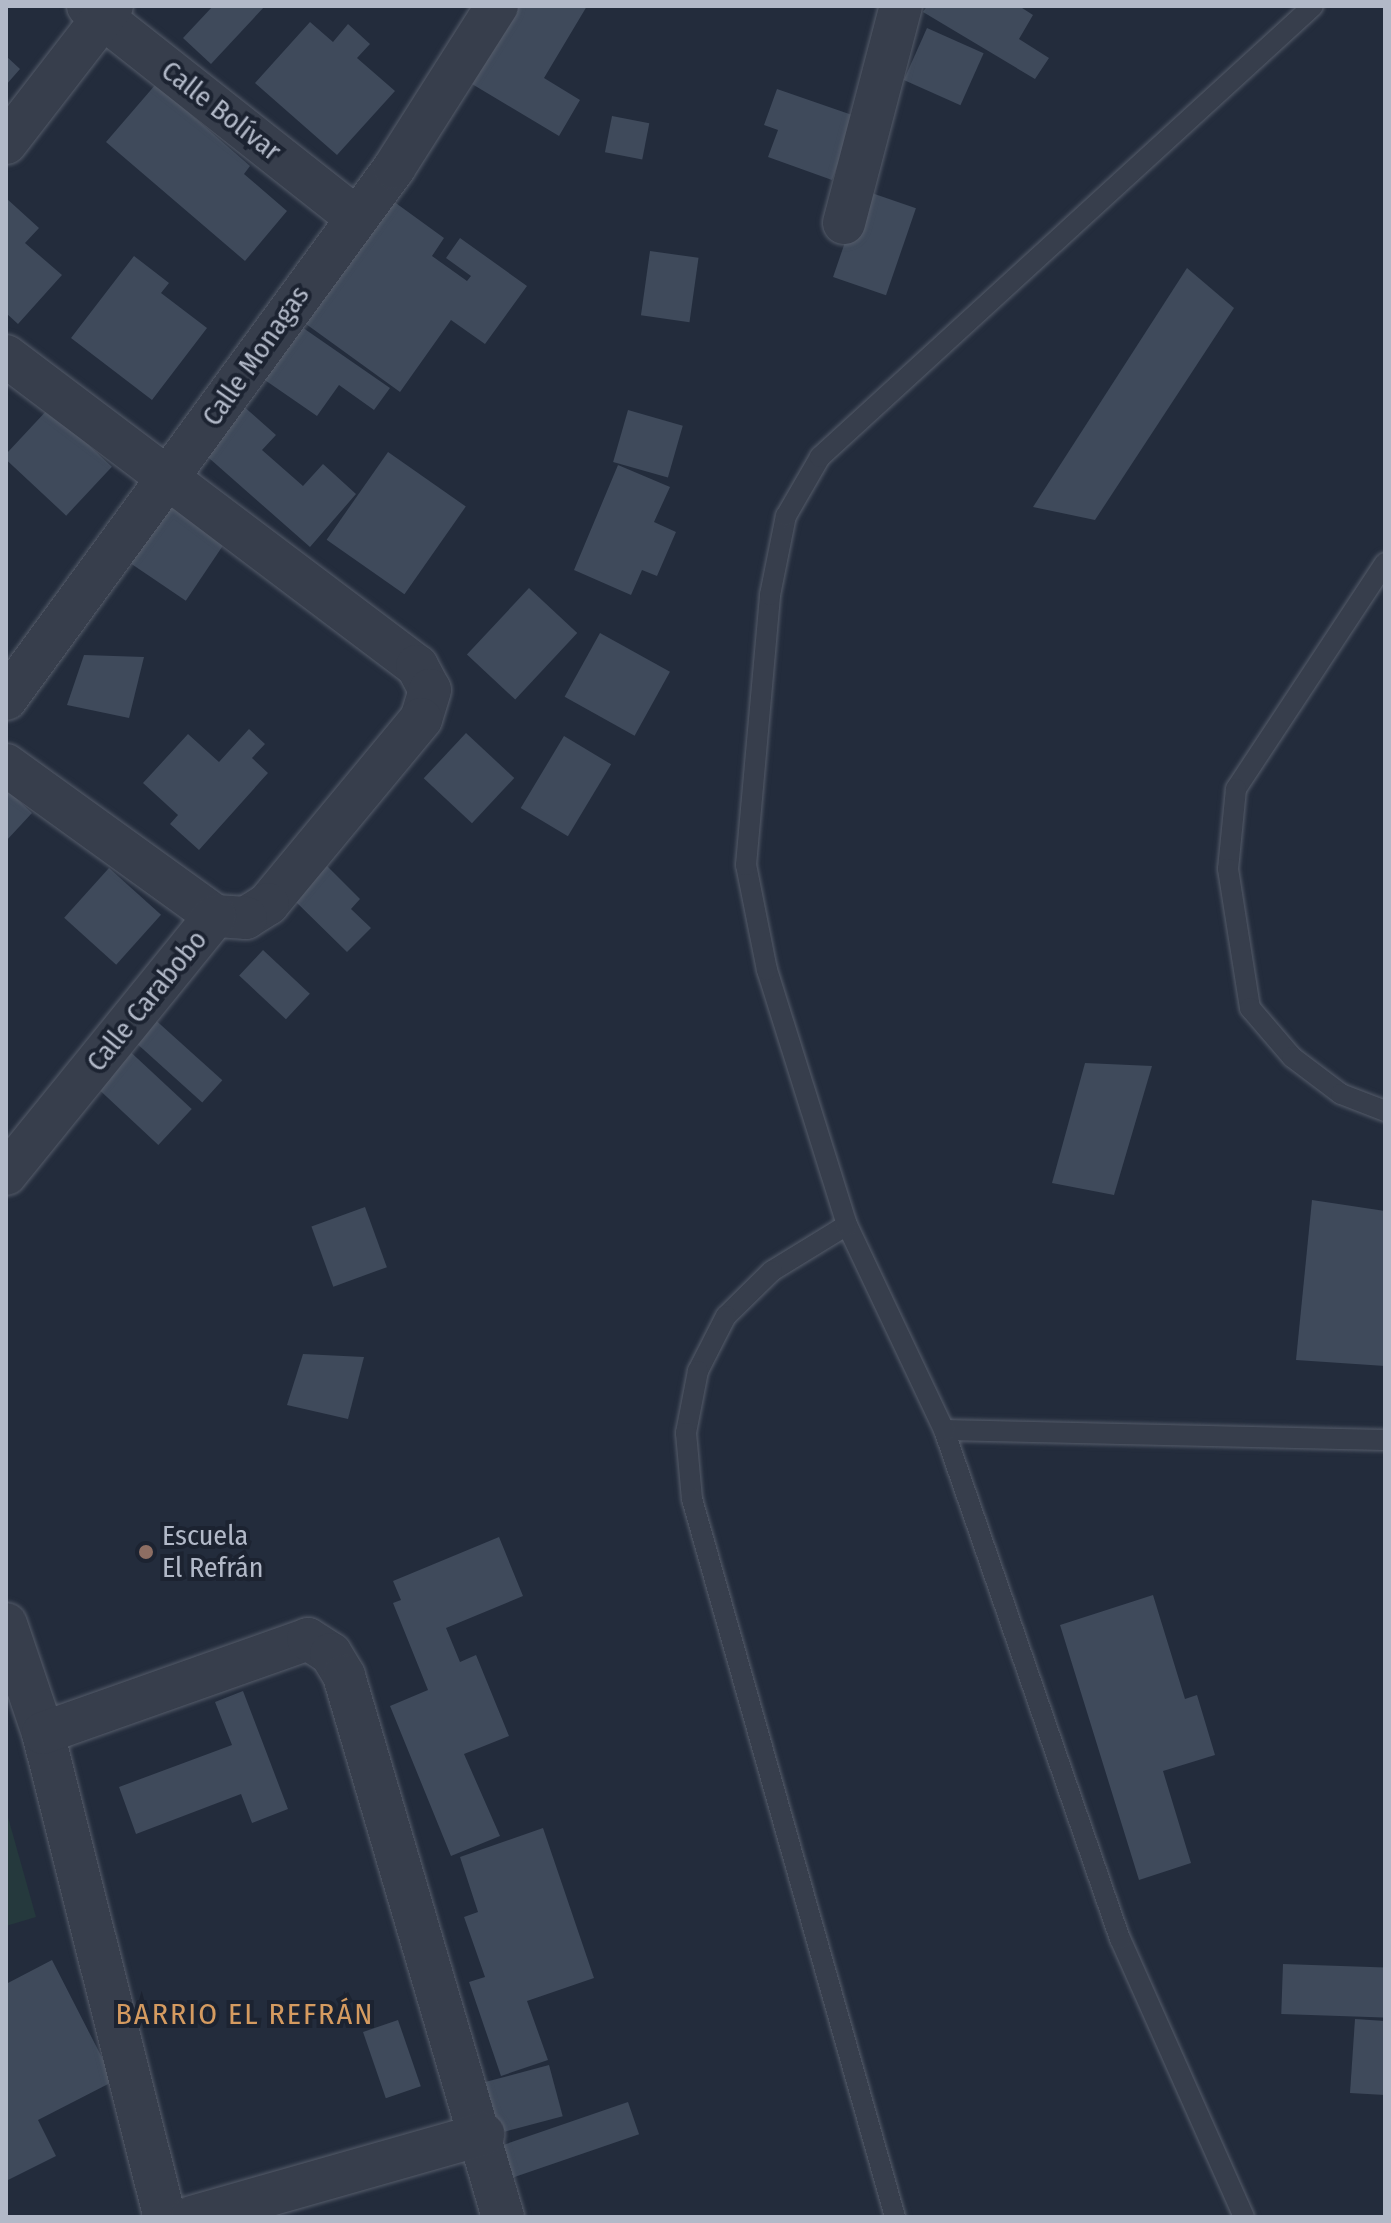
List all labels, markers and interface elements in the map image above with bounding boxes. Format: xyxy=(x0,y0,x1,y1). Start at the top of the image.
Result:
street label: Calle Bolívar xyxy=(155,54,287,168)
street label: Calle Monagas xyxy=(195,279,317,433)
street label: Calle Carabobo xyxy=(80,924,214,1078)
place label: Escuela El Refrán xyxy=(162,1519,264,1585)
marker: Escuela El Refrán xyxy=(137,1543,155,1561)
district label: BARRIO EL REFRÁN xyxy=(116,1996,374,2032)

